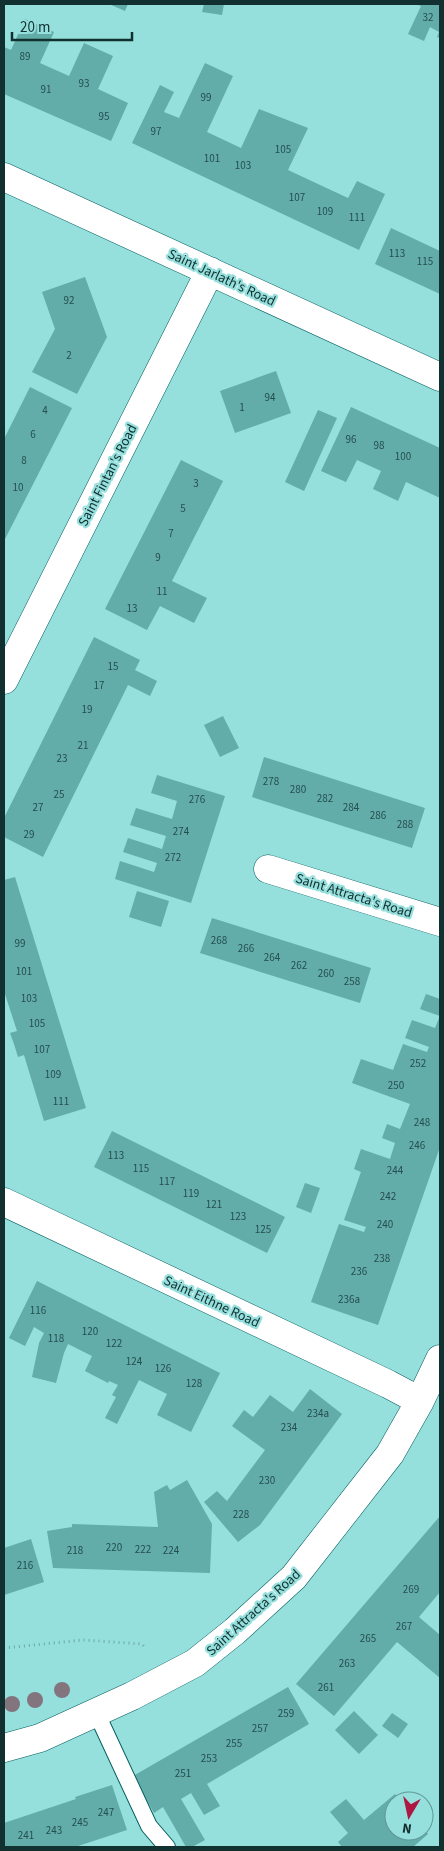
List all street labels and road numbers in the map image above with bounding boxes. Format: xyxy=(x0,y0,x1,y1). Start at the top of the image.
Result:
street label: Saint Jarlath's Road xyxy=(165,244,279,312)
street label: Saint Fintan's Road xyxy=(73,421,142,530)
street label: Saint Attracta's Road xyxy=(293,869,414,923)
street label: Saint Eithne Road xyxy=(160,1271,263,1333)
street label: Saint Attracta's Road xyxy=(202,1565,305,1661)

